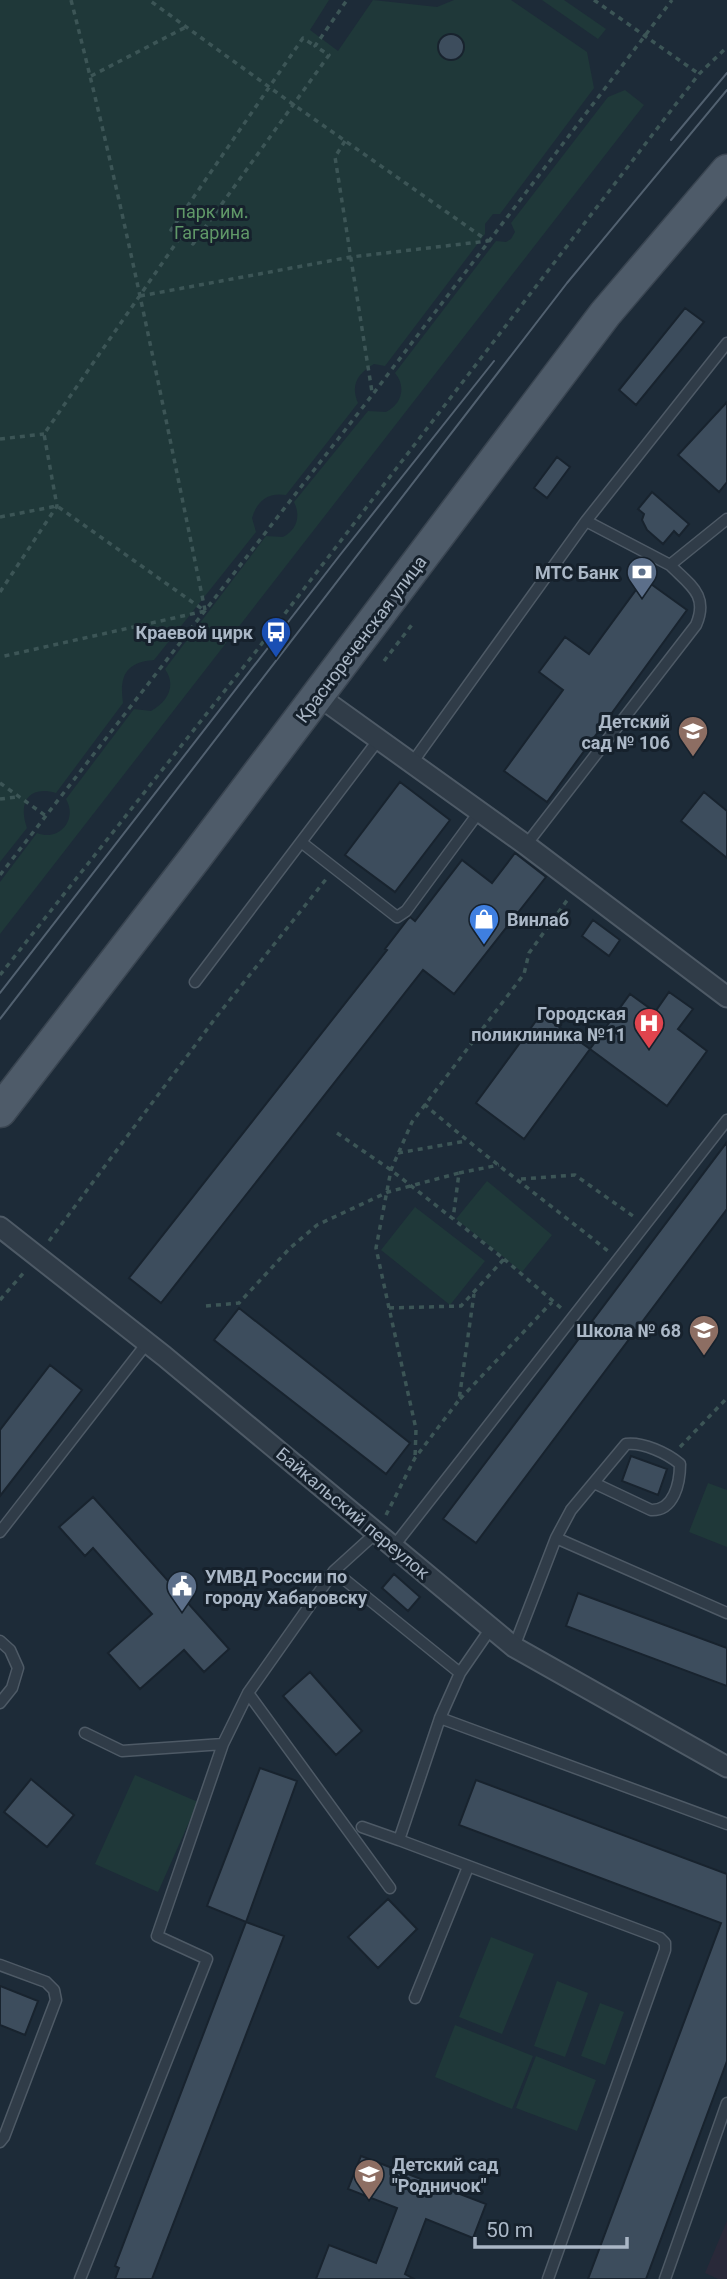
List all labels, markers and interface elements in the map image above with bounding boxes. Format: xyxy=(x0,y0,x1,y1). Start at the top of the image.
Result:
park label: парк им. Гагарина xyxy=(174,201,250,243)
street label: Краснореченская улица xyxy=(291,551,431,727)
bank icon: МТС Банк xyxy=(625,555,659,599)
place label: МТС Банк xyxy=(535,562,620,583)
bus stop icon: Краевой цирк xyxy=(259,615,293,659)
place label: Краевой цирк xyxy=(136,622,254,643)
place label: Детский сад № 106 xyxy=(581,711,670,753)
school or university icon: Детский сад № 106 xyxy=(676,714,710,758)
shop icon: Винлаб xyxy=(467,902,501,946)
place label: Винлаб xyxy=(507,909,569,930)
place label: Городская поликлиника №11 xyxy=(471,1003,626,1045)
hospital icon: Городская поликлиника №11 xyxy=(632,1006,666,1050)
school or university icon: Школа № 68 xyxy=(687,1313,721,1357)
place label: Школа № 68 xyxy=(576,1320,681,1341)
street label: Байкальский переулок xyxy=(272,1443,434,1583)
place label: УМВД России по городу Хабаровску xyxy=(205,1566,368,1608)
public building icon: УМВД России по городу Хабаровску xyxy=(165,1569,199,1613)
place label: Детский сад "Родничок" xyxy=(392,2154,499,2196)
school or university icon: Детский сад "Родничок" xyxy=(352,2157,386,2201)
scale bar xyxy=(475,2206,627,2250)
text: 50 m xyxy=(486,2218,533,2242)

